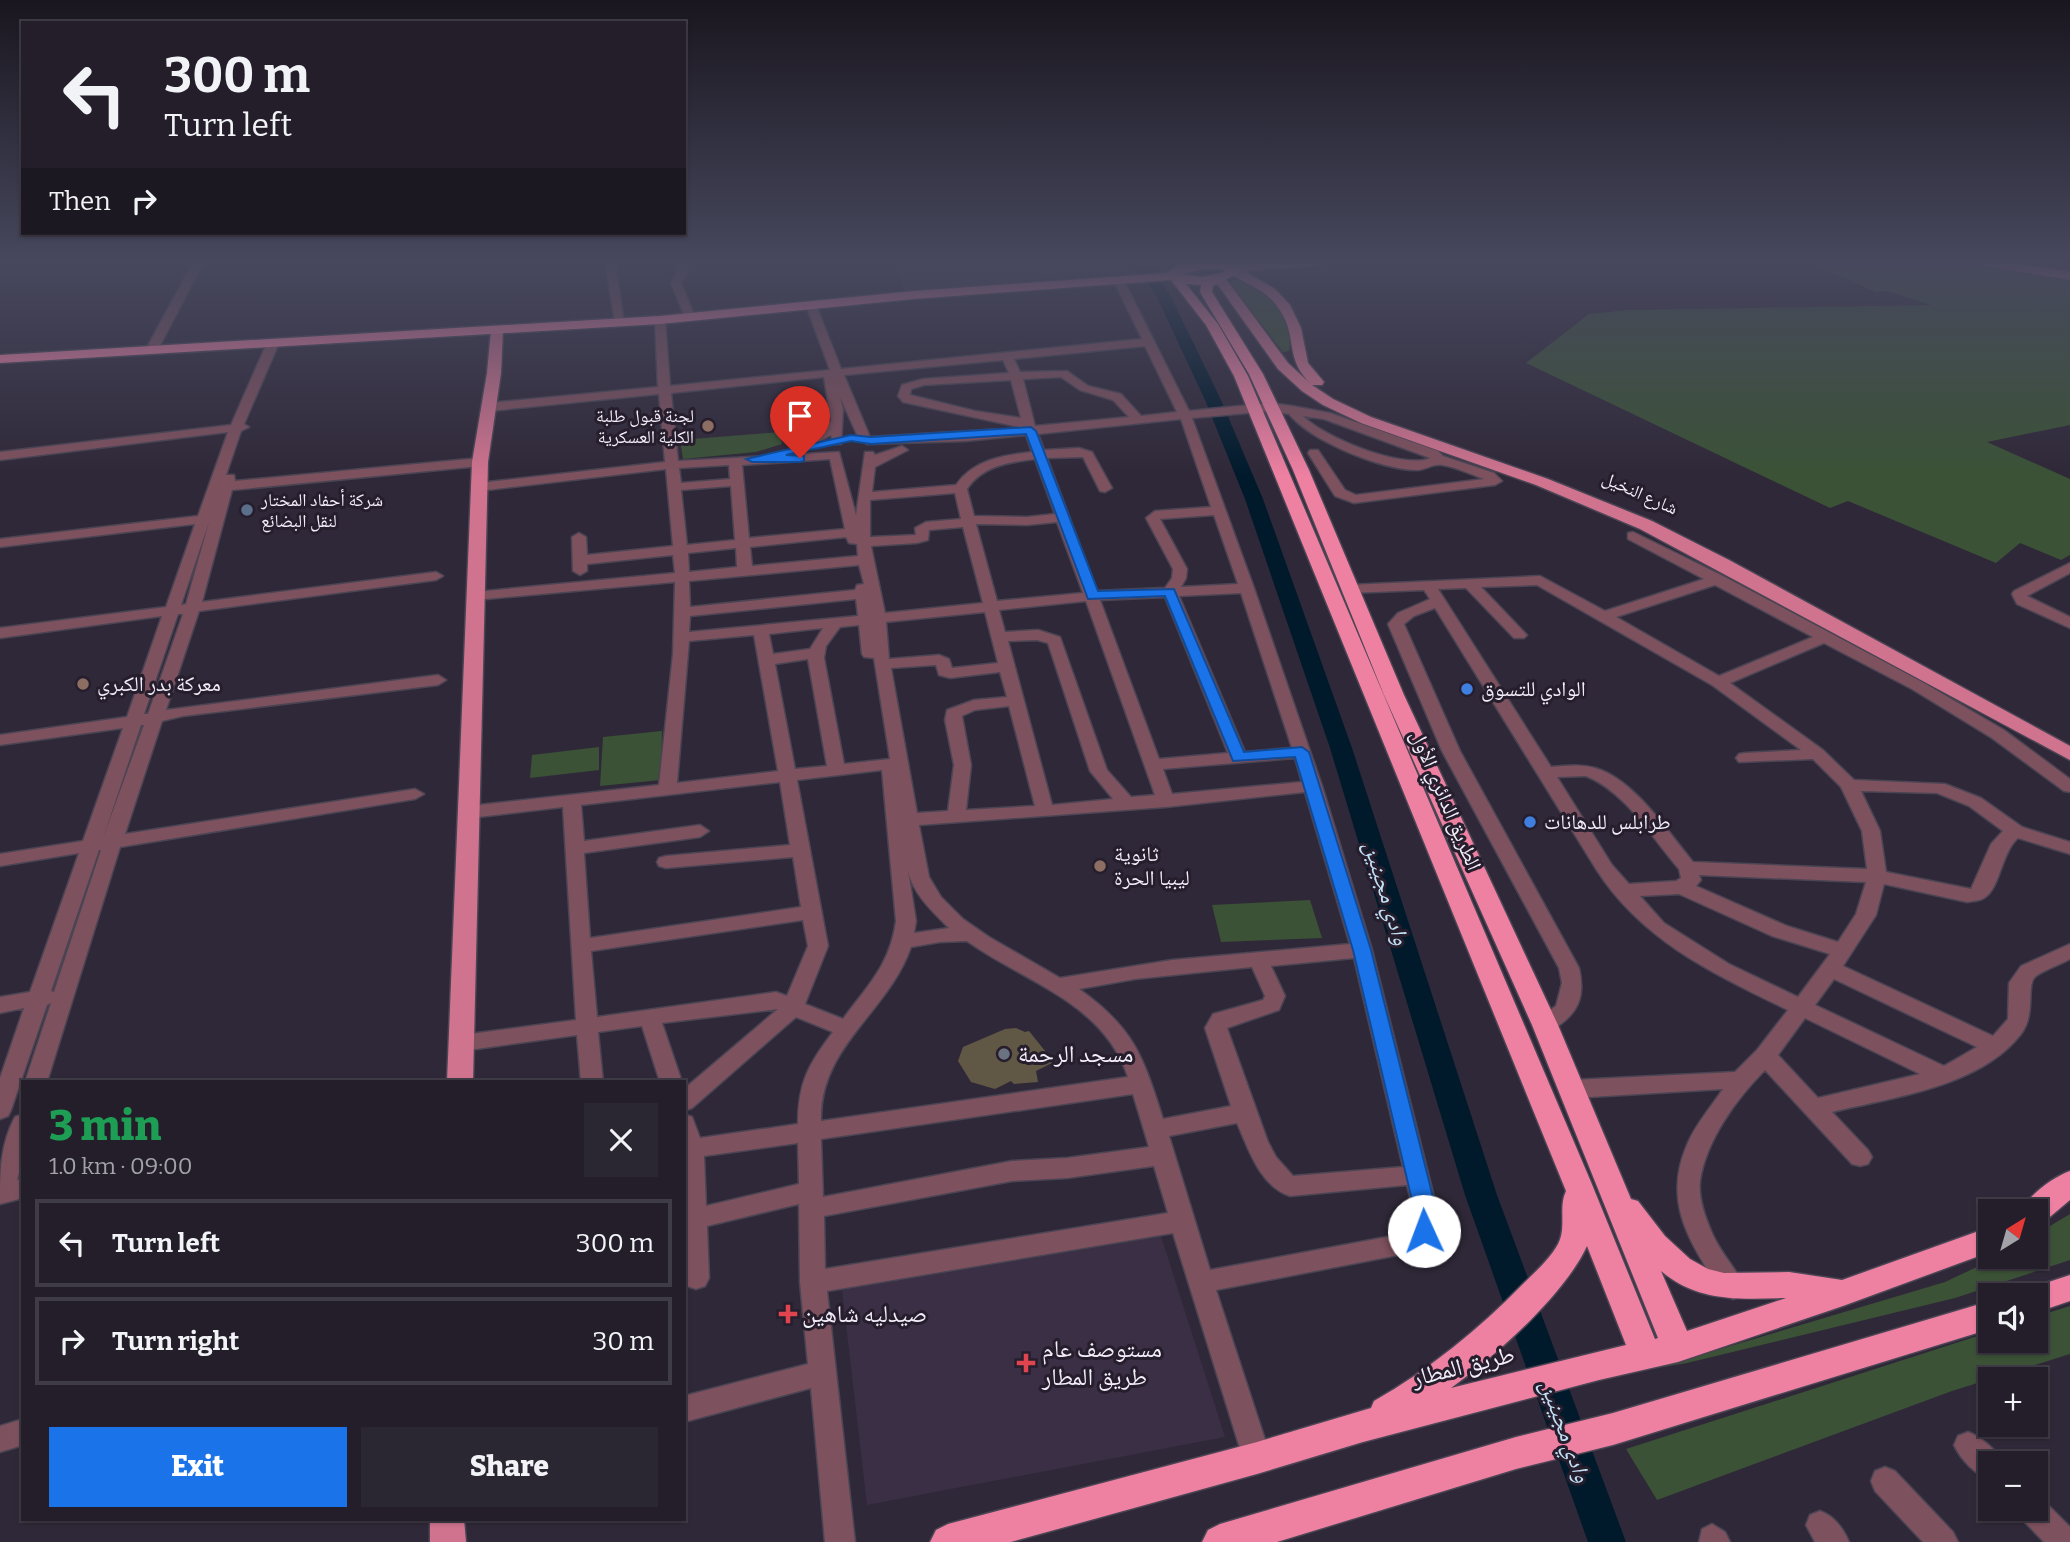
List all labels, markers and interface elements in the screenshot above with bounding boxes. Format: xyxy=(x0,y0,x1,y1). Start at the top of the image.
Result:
text: 300 m xyxy=(164,46,310,105)
icon: left xyxy=(49,49,140,140)
text: Turn left xyxy=(164,106,292,144)
icon: right xyxy=(125,182,163,220)
text: Then xyxy=(49,186,111,217)
pin xyxy=(770,386,830,458)
icon: arrive xyxy=(781,397,819,435)
place label: لجنة قبول طلبة الكلية العسكرية xyxy=(596,405,694,448)
marker: لجنة قبول طلبة الكلية العسكرية xyxy=(700,418,716,434)
street label: شارع النخيل xyxy=(1599,467,1681,519)
place label: شركة أحفاد المختار لنقل البضائع xyxy=(260,489,383,533)
marker: شركة أحفاد المختار لنقل البضائع xyxy=(239,502,255,518)
place label: معركة بدر الكبري xyxy=(97,671,221,700)
marker: معركة بدر الكبري xyxy=(75,676,91,692)
place label: الوادي للتسوق xyxy=(1481,676,1586,705)
marker: الوادي للتسوق xyxy=(1459,681,1475,697)
street label: الطريق الدائري الأول xyxy=(1402,726,1487,875)
place label: طرابلس للدهانات xyxy=(1544,809,1671,835)
marker: طرابلس للدهانات xyxy=(1522,814,1538,830)
water label: وادي مجينين xyxy=(1353,838,1416,950)
place label: ثانوية ليبيا الحرة xyxy=(1114,841,1190,891)
marker: ثانوية ليبيا الحرة xyxy=(1092,858,1108,874)
place label: مسجد الرحمة xyxy=(1018,1040,1134,1068)
marker: مسجد الرحمة xyxy=(996,1046,1012,1062)
text: 3 min xyxy=(49,1101,162,1151)
button: close xyxy=(584,1103,658,1177)
text: 1.0 km · 09:00 xyxy=(49,1152,193,1180)
position arrow xyxy=(1387,1194,1461,1268)
north arrow xyxy=(1978,1199,2048,1269)
map controls xyxy=(1978,1199,2048,1521)
icon: left xyxy=(53,1224,91,1262)
text: Turn left xyxy=(112,1228,220,1259)
text: 300 m xyxy=(576,1228,654,1259)
button: sound xyxy=(1978,1283,2048,1353)
place label: صيدليه شاهين xyxy=(802,1300,927,1328)
marker: صيدليه شاهين xyxy=(780,1306,796,1322)
icon: right xyxy=(53,1322,91,1360)
text: Turn right xyxy=(112,1326,239,1357)
text: 30 m xyxy=(593,1326,654,1357)
place label: مستوصف عام طريق المطار xyxy=(1041,1335,1162,1391)
street label: طريق المطار xyxy=(1408,1340,1517,1393)
marker: مستوصف عام طريق المطار xyxy=(1016,1353,1036,1373)
button: + xyxy=(1978,1367,2048,1437)
water label: وادي مجينين xyxy=(1530,1376,1598,1488)
button: Exit xyxy=(49,1427,347,1507)
button: Share xyxy=(361,1427,658,1507)
button: − xyxy=(1978,1451,2048,1521)

